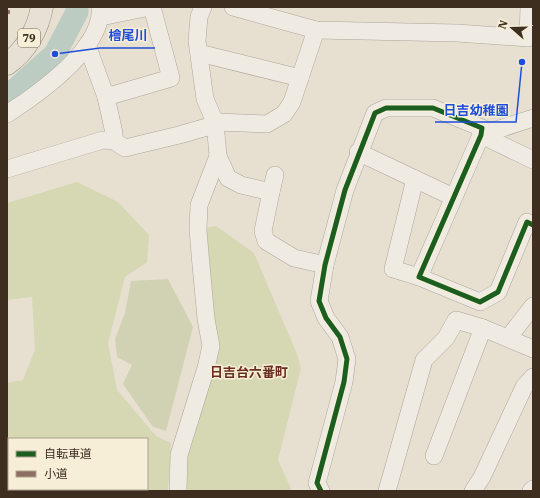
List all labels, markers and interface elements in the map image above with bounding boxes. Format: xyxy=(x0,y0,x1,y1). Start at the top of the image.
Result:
north arrow xyxy=(492,8,532,48)
text: N xyxy=(495,18,511,31)
callout: 檜尾川 xyxy=(100,23,155,48)
text: 檜尾川 xyxy=(108,27,148,44)
road number: 79 xyxy=(18,29,40,47)
callout: 日吉幼稚園 xyxy=(435,97,516,122)
text: 日吉幼稚園 xyxy=(443,102,509,119)
district label: 日吉台六番町 xyxy=(210,364,288,381)
legend xyxy=(8,438,148,490)
text: 自転車道 xyxy=(44,446,92,461)
text: 小道 xyxy=(44,466,68,481)

